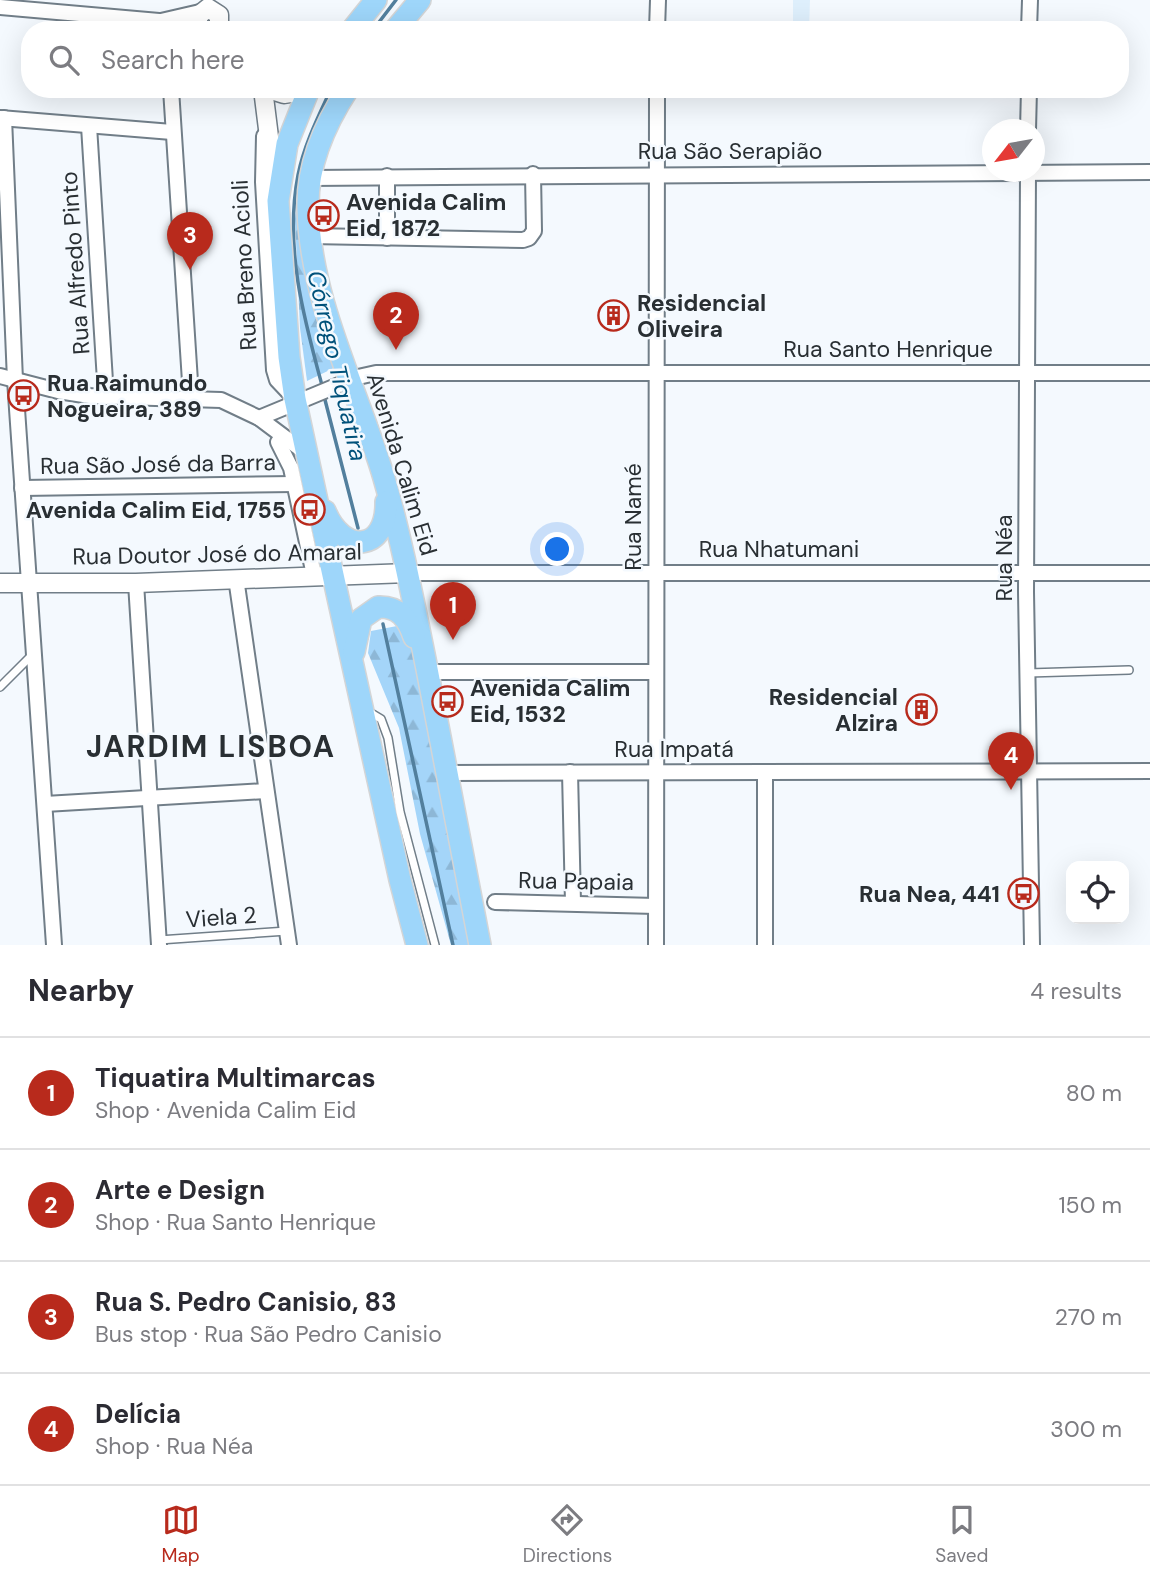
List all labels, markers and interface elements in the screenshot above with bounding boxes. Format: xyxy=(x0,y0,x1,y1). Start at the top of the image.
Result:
search box xyxy=(21,21,1129,98)
icon: search xyxy=(45,41,83,79)
text: Search here xyxy=(101,43,244,77)
north arrow xyxy=(982,119,1045,182)
street label: Rua São Serapião xyxy=(638,136,822,166)
street label: Rua Alfredo Pinto xyxy=(54,170,96,356)
street label: Rua Breno Acioli xyxy=(225,179,263,351)
place label: Avenida Calim Eid, 1872 xyxy=(346,187,506,243)
bus stop icon: Avenida Calim Eid, 1872 xyxy=(306,198,340,232)
pin: 3 xyxy=(167,212,213,270)
water label: Córrego Tiquatira xyxy=(300,267,375,464)
place label: Residencial Oliveira xyxy=(637,288,766,344)
pin: 2 xyxy=(373,292,419,350)
building icon: Residencial Oliveira xyxy=(597,299,631,333)
street label: Rua Santo Henrique xyxy=(783,334,993,364)
place label: Rua Raimundo Nogueira, 389 xyxy=(47,368,208,424)
street label: Avenida Calim Eid xyxy=(360,369,444,559)
bus stop icon: Rua Raimundo Nogueira, 389 xyxy=(7,379,41,413)
street label: Rua São José da Barra xyxy=(40,447,276,481)
street label: Rua Namé xyxy=(618,463,648,571)
bus stop icon: Avenida Calim Eid, 1755 xyxy=(292,493,326,527)
place label: Avenida Calim Eid, 1755 xyxy=(26,495,286,525)
street label: Rua Néa xyxy=(989,515,1019,601)
your location xyxy=(540,532,574,566)
street label: Rua Nhatumani xyxy=(699,534,859,564)
street label: Rua Doutor José do Amaral xyxy=(72,536,362,572)
pin: 1 xyxy=(430,582,476,640)
place label: Avenida Calim Eid, 1532 xyxy=(470,673,630,729)
place label: Residencial Alzira xyxy=(769,682,898,738)
bus stop icon: Avenida Calim Eid, 1532 xyxy=(430,684,464,718)
building icon: Residencial Alzira xyxy=(904,693,938,727)
district label: JARDIM LISBOA xyxy=(86,727,336,766)
pin: 4 xyxy=(988,732,1034,790)
street label: Rua Impatá xyxy=(614,734,734,764)
map controls xyxy=(1066,861,1129,924)
button: locate xyxy=(1066,861,1129,924)
street label: Rua Papaia xyxy=(518,865,634,897)
bus stop icon: Rua Nea, 441 xyxy=(1006,877,1040,911)
place label: Rua Nea, 441 xyxy=(859,879,1000,909)
street label: Viela 2 xyxy=(185,900,257,934)
text: Nearby xyxy=(28,971,134,1010)
text: 4 results xyxy=(1030,976,1122,1006)
text: Tiquatira Multimarcas xyxy=(95,1061,376,1095)
text: 1 xyxy=(47,1078,55,1108)
text: 80 m xyxy=(1066,1078,1122,1108)
text: Shop · Avenida Calim Eid xyxy=(95,1095,356,1125)
text: Arte e Design xyxy=(95,1173,265,1207)
text: 2 xyxy=(44,1190,58,1220)
text: 150 m xyxy=(1058,1190,1122,1220)
text: Shop · Rua Santo Henrique xyxy=(95,1207,376,1237)
text: Rua S. Pedro Canisio, 83 xyxy=(95,1285,397,1319)
text: 3 xyxy=(44,1302,58,1332)
text: 270 m xyxy=(1055,1302,1122,1332)
text: Bus stop · Rua São Pedro Canisio xyxy=(95,1319,442,1349)
text: Delícia xyxy=(95,1397,181,1431)
text: 4 xyxy=(44,1414,58,1444)
text: 300 m xyxy=(1050,1414,1122,1444)
text: Shop · Rua Néa xyxy=(95,1431,253,1461)
tab: Map xyxy=(162,1501,200,1568)
tab: Directions xyxy=(523,1501,612,1568)
tab: Saved xyxy=(935,1501,988,1568)

